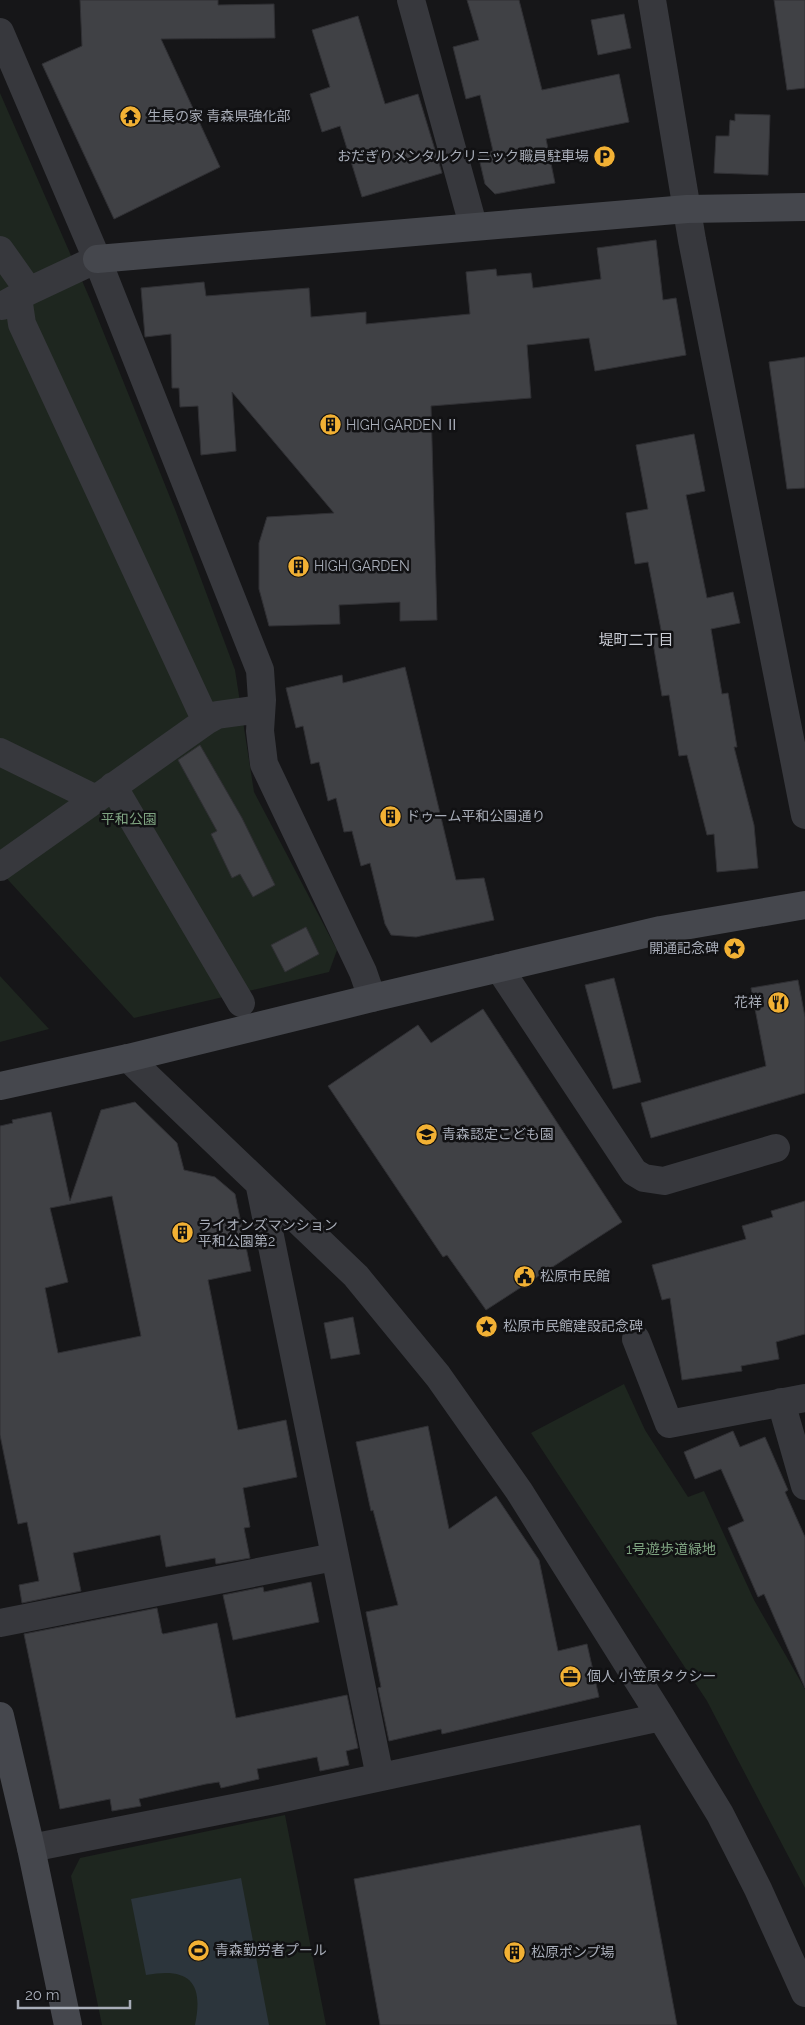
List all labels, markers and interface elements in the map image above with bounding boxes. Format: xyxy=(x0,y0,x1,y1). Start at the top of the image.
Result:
temple icon: 生長の家 青森県強化部 xyxy=(119,104,143,128)
place label: 生長の家 青森県強化部 xyxy=(147,108,291,124)
parking icon: おだぎりメンタルクリニック職員駐車場 xyxy=(593,144,617,168)
place label: おだぎりメンタルクリニック職員駐車場 xyxy=(337,148,589,164)
building icon: HIGH GARDEN Ⅱ xyxy=(318,413,342,437)
place label: HIGH GARDEN Ⅱ xyxy=(346,417,459,433)
building icon: HIGH GARDEN xyxy=(286,554,310,578)
place label: HIGH GARDEN xyxy=(314,558,410,574)
district label: 堤町二丁目 xyxy=(598,631,674,649)
building icon: ドゥーム平和公園通り xyxy=(378,804,402,828)
place label: ドゥーム平和公園通り xyxy=(406,808,546,824)
park label: 平和公園 xyxy=(101,811,157,827)
place icon: 開通記念碑 xyxy=(723,936,747,960)
place label: 開通記念碑 xyxy=(649,940,719,956)
restaurant icon: 花祥 xyxy=(766,990,790,1014)
place label: 花祥 xyxy=(734,994,762,1010)
school or university icon: 青森認定こども園 xyxy=(414,1122,438,1146)
place label: 青森認定こども園 xyxy=(442,1126,554,1142)
place label: ライオンズマンション 平和公園第2 xyxy=(198,1217,338,1249)
building icon: ライオンズマンション 平和公園第2 xyxy=(170,1221,194,1245)
public building icon: 松原市民館 xyxy=(512,1264,536,1288)
place label: 松原市民館 xyxy=(540,1268,610,1284)
place icon: 松原市民館建設記念碑 xyxy=(475,1314,499,1338)
place label: 松原市民館建設記念碑 xyxy=(503,1318,643,1334)
park label: 1号遊歩道緑地 xyxy=(626,1541,716,1557)
office icon: 個人 小笠原タクシー xyxy=(559,1664,583,1688)
place label: 個人 小笠原タクシー xyxy=(587,1668,717,1684)
sports icon: 青森勤労者プール xyxy=(187,1938,211,1962)
building icon: 松原ポンプ場 xyxy=(503,1940,527,1964)
place label: 青森勤労者プール xyxy=(215,1942,327,1958)
place label: 松原ポンプ場 xyxy=(531,1944,615,1960)
scale bar xyxy=(18,1978,130,2010)
text: 20 m xyxy=(25,1986,60,2004)

